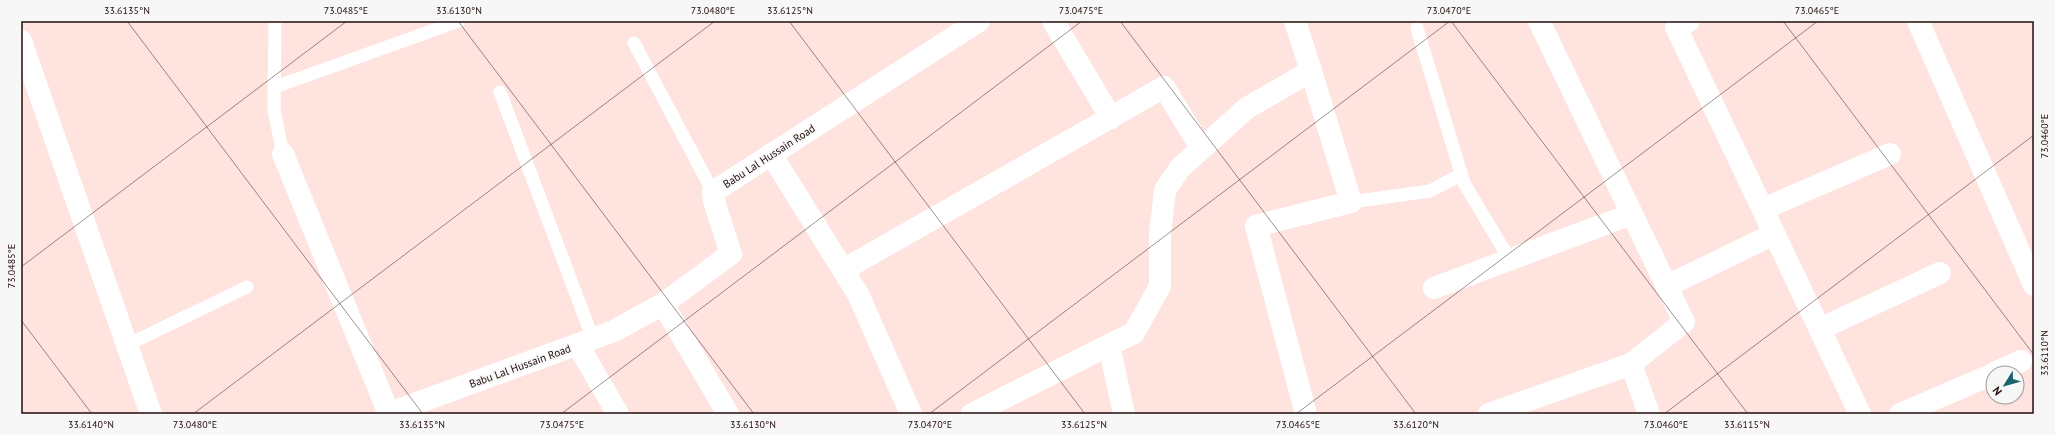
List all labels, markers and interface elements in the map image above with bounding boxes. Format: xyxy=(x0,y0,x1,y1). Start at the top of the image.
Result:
text: 33.6135°N xyxy=(104,4,150,17)
text: 73.0485°E xyxy=(324,4,368,17)
text: 33.6130°N xyxy=(436,4,482,17)
text: 73.0480°E xyxy=(691,4,735,17)
text: 33.6125°N xyxy=(767,4,813,17)
text: 73.0475°E xyxy=(1059,4,1103,17)
text: 73.0470°E xyxy=(1427,4,1471,17)
text: 73.0465°E xyxy=(1795,4,1839,17)
text: 73.0460°E xyxy=(2038,114,2051,158)
street label: Babu Lal Hussain Road xyxy=(720,121,818,191)
text: 73.0485°E xyxy=(5,244,18,288)
text: 33.6110°N xyxy=(2038,330,2051,376)
street label: Babu Lal Hussain Road xyxy=(467,341,573,391)
north arrow xyxy=(1985,365,2025,405)
text: N xyxy=(1989,384,2005,398)
text: 33.6140°N xyxy=(68,418,114,431)
text: 73.0480°E xyxy=(173,418,217,431)
text: 33.6135°N xyxy=(399,418,445,431)
text: 73.0475°E xyxy=(540,418,584,431)
text: 33.6130°N xyxy=(730,418,776,431)
text: 73.0470°E xyxy=(908,418,952,431)
text: 33.6125°N xyxy=(1061,418,1107,431)
text: 73.0465°E xyxy=(1276,418,1320,431)
text: 33.6120°N xyxy=(1393,418,1439,431)
text: 73.0460°E xyxy=(1644,418,1688,431)
text: 33.6115°N xyxy=(1724,418,1770,431)

